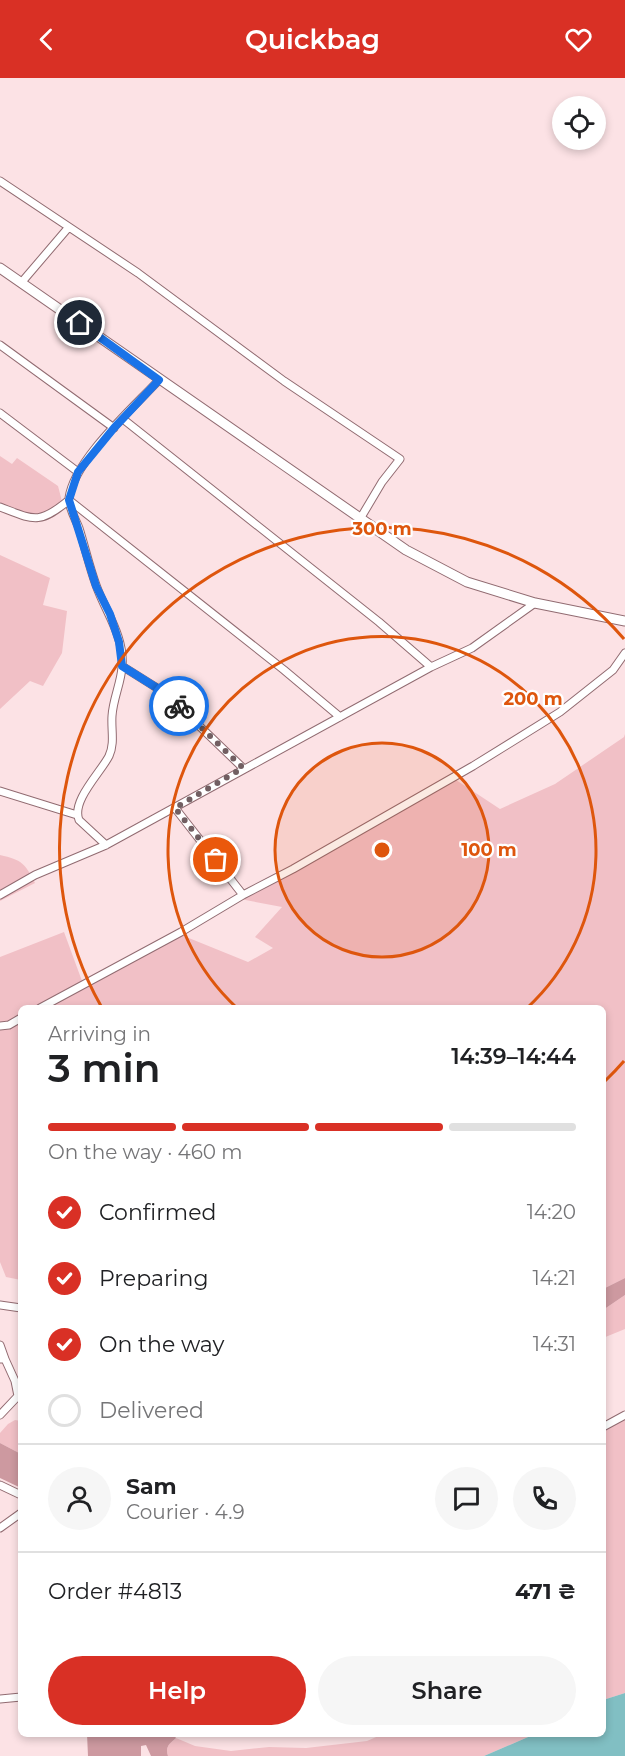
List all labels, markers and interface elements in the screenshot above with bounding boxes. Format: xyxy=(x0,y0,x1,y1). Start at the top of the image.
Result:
icon: back xyxy=(30,23,63,56)
text: Quickbag xyxy=(245,23,380,56)
icon: heart xyxy=(562,23,595,56)
map controls xyxy=(552,96,606,150)
button: locate xyxy=(552,96,606,150)
pin xyxy=(54,297,105,348)
icon: home xyxy=(63,306,96,339)
text: 300 m xyxy=(351,518,412,540)
courier xyxy=(149,676,209,736)
text: 200 m xyxy=(503,688,563,710)
icon: bike xyxy=(163,690,196,723)
pin xyxy=(190,834,241,885)
text: 100 m xyxy=(461,839,517,861)
centre of rings xyxy=(372,840,392,860)
icon: bag xyxy=(199,843,232,876)
text: Arriving in xyxy=(48,1022,151,1046)
text: 14:39–14:44 xyxy=(451,1043,576,1070)
text: 3 min xyxy=(48,1044,161,1092)
text: On the way · 460 m xyxy=(48,1140,243,1164)
icon: check xyxy=(48,1196,81,1229)
text: Confirmed xyxy=(99,1199,216,1226)
text: 14:20 xyxy=(527,1200,576,1224)
icon: check xyxy=(48,1262,81,1295)
text: Preparing xyxy=(99,1265,208,1292)
text: 14:21 xyxy=(533,1266,576,1290)
icon: check xyxy=(48,1328,81,1361)
text: On the way xyxy=(99,1331,224,1358)
text: 14:31 xyxy=(533,1332,576,1356)
text: Delivered xyxy=(99,1397,204,1424)
button: person xyxy=(48,1467,111,1530)
button: chat xyxy=(435,1467,498,1530)
button: phone xyxy=(513,1467,576,1530)
text: Sam xyxy=(126,1473,177,1500)
text: Courier · 4.9 xyxy=(126,1500,245,1524)
text: Order #4813 xyxy=(48,1578,182,1605)
text: 471 ₴ xyxy=(515,1578,576,1605)
button: Help xyxy=(48,1656,306,1725)
button: Share xyxy=(318,1656,576,1725)

